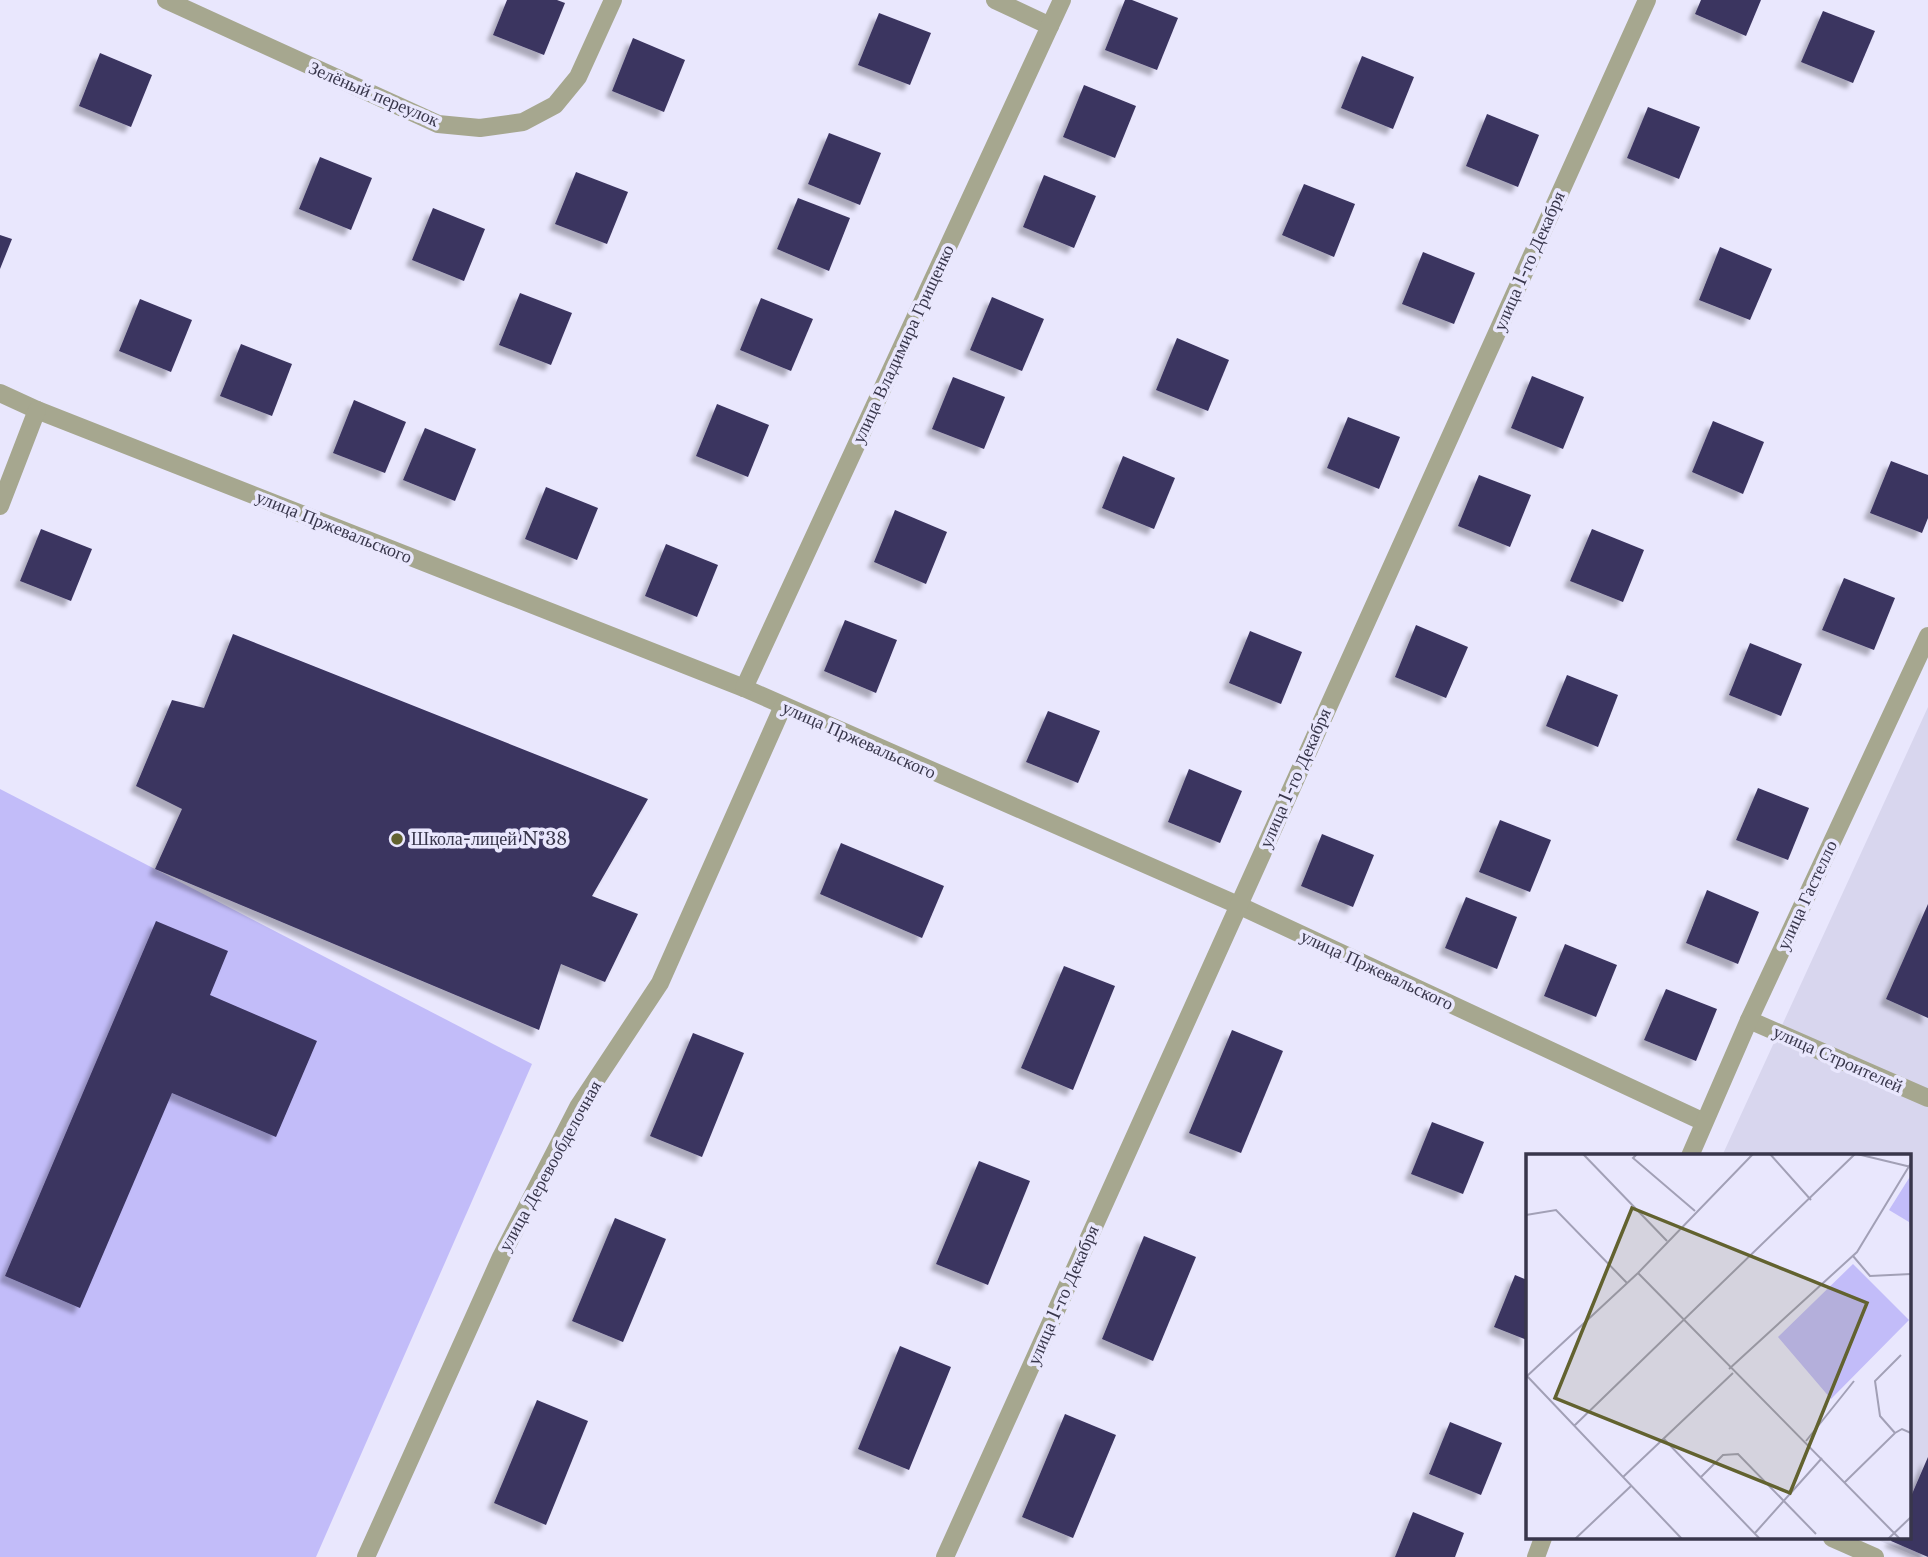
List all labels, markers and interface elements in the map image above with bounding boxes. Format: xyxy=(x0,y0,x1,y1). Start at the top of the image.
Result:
street label: Зелёный переулок xyxy=(305,57,443,131)
street label: улица 1-го Декабря xyxy=(1488,188,1570,334)
street label: улица Владимира Грищенко xyxy=(847,241,959,447)
street label: улица Пржевальского xyxy=(253,486,415,568)
street label: улица Пржевальского xyxy=(779,696,939,784)
street label: улица 1-го Декабря xyxy=(1254,705,1336,851)
place label: Школа-лицей №38 xyxy=(411,828,567,850)
marker: Школа-лицей №38 xyxy=(389,831,405,847)
street label: улица Гастелло xyxy=(1772,837,1842,953)
street label: улица Пржевальского xyxy=(1297,925,1457,1015)
street label: улица Строителей xyxy=(1770,1021,1907,1098)
street label: улица Деревообделочная xyxy=(494,1077,606,1255)
inset map xyxy=(1526,1154,1910,1540)
street label: улица 1-го Декабря xyxy=(1022,1222,1104,1368)

